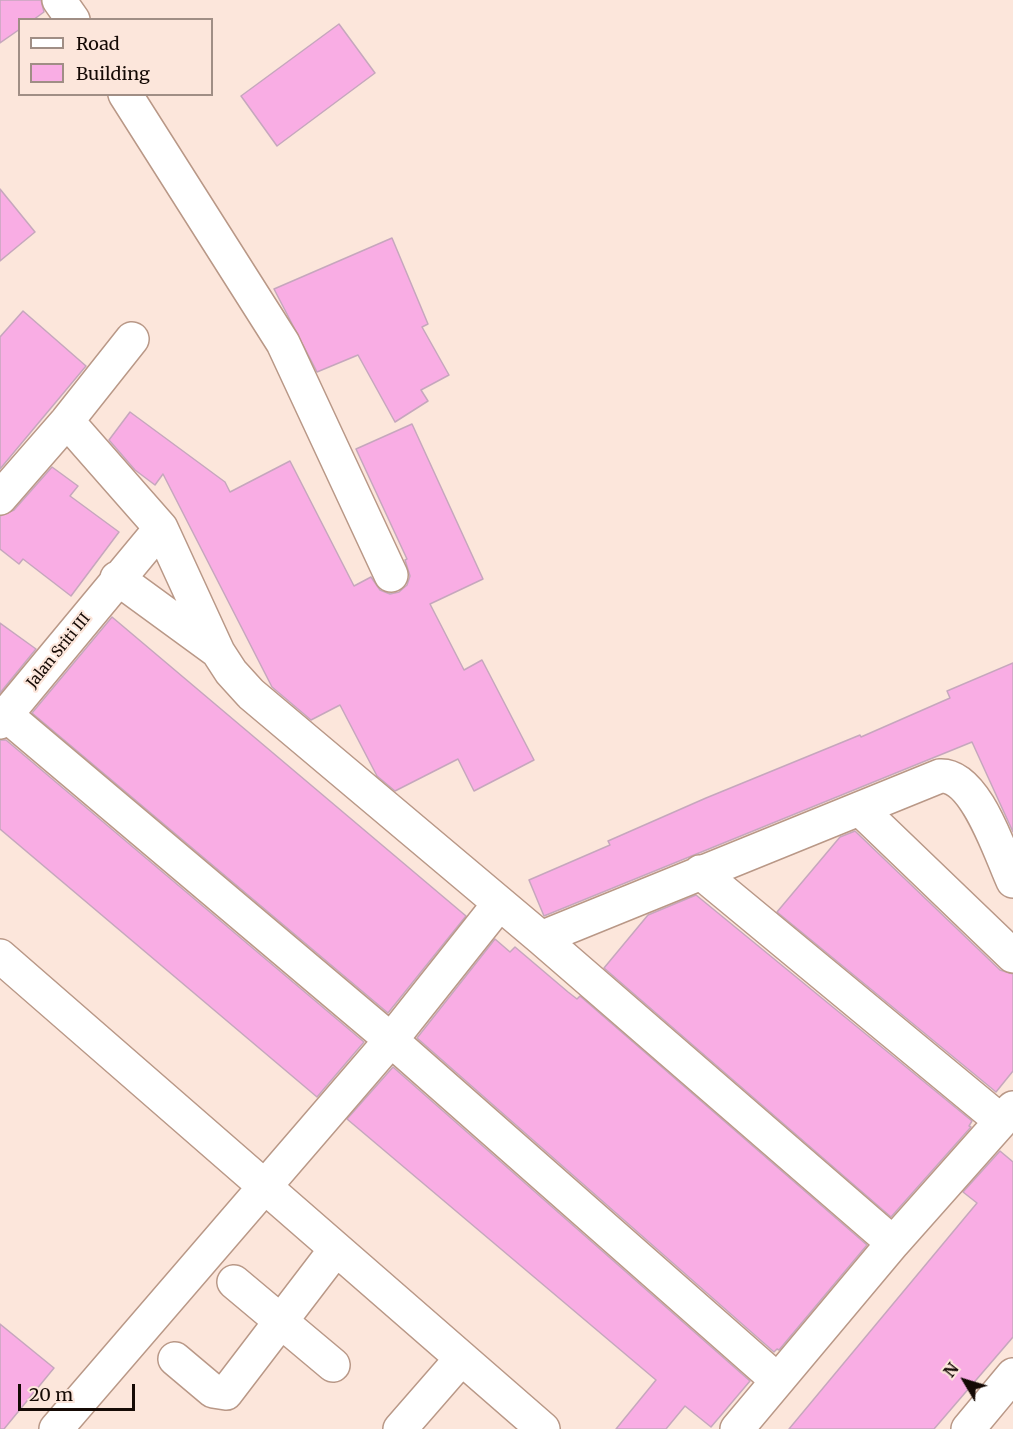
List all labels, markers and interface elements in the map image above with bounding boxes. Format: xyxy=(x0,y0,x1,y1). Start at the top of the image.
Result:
legend xyxy=(18,18,213,96)
text: Road xyxy=(76,32,120,55)
text: Building xyxy=(76,62,150,85)
street label: Jalan Sriti III xyxy=(23,610,95,692)
north arrow xyxy=(935,1351,995,1411)
text: N xyxy=(939,1359,963,1381)
scale bar xyxy=(21,1372,138,1410)
text: 20 m xyxy=(29,1383,73,1406)

